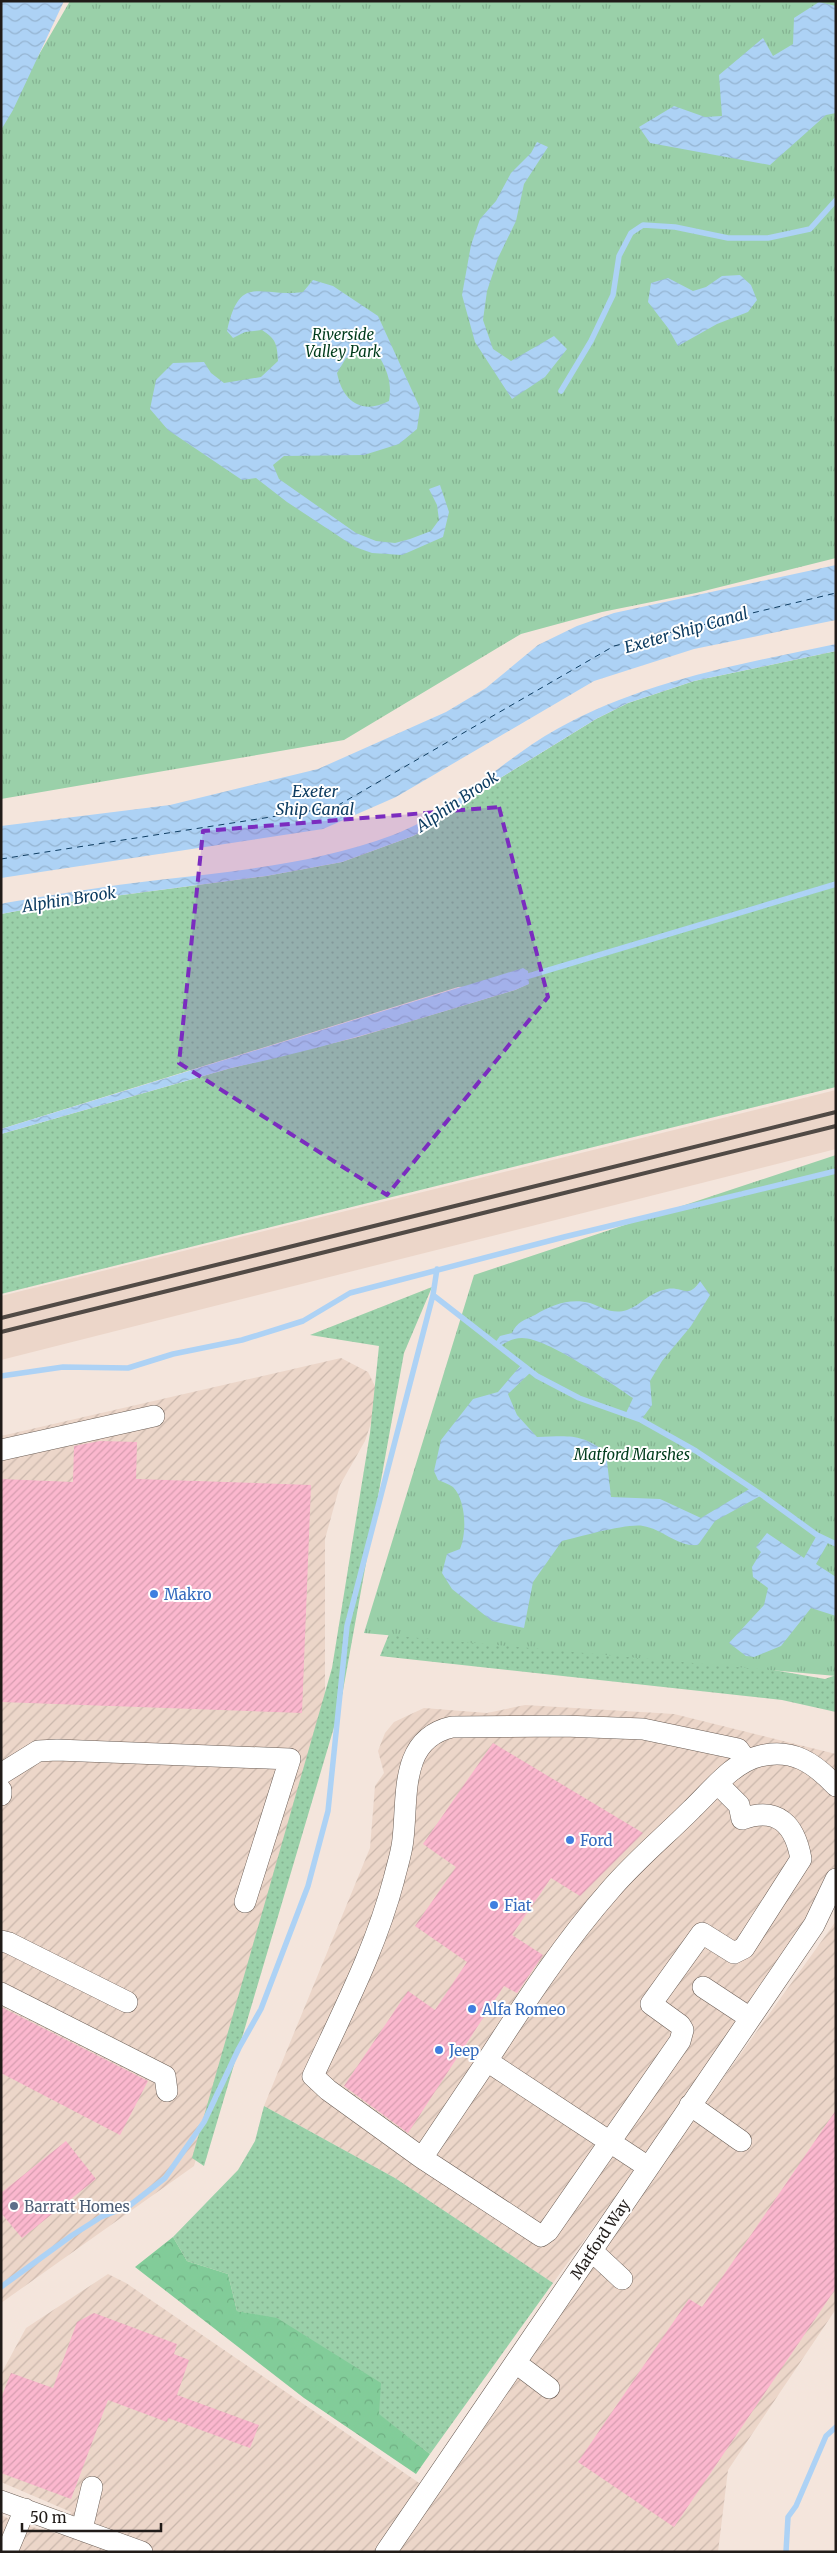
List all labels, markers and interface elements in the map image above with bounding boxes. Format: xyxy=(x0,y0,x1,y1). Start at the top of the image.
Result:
park label: Riverside Valley Park xyxy=(305,325,382,361)
water label: Exeter Ship Canal xyxy=(622,603,750,657)
water label: Alphin Brook xyxy=(411,766,502,837)
water label: Exeter Ship Canal xyxy=(276,781,354,819)
water label: Alphin Brook xyxy=(19,882,118,917)
park label: Matford Marshes xyxy=(573,1445,690,1464)
place label: Makro xyxy=(164,1585,212,1604)
marker: Makro xyxy=(148,1588,160,1600)
place label: Ford xyxy=(580,1831,613,1850)
marker: Ford xyxy=(564,1834,576,1846)
place label: Fiat xyxy=(504,1896,532,1915)
marker: Fiat xyxy=(488,1899,500,1911)
place label: Alfa Romeo xyxy=(481,2000,566,2019)
marker: Alfa Romeo xyxy=(466,2003,478,2015)
place label: Jeep xyxy=(448,2041,479,2060)
marker: Jeep xyxy=(433,2044,445,2056)
street label: Matford Way xyxy=(566,2195,634,2283)
place label: Barratt Homes xyxy=(24,2197,130,2216)
marker: Barratt Homes xyxy=(8,2200,20,2212)
scale bar xyxy=(22,2500,161,2532)
text: 50 m xyxy=(30,2508,67,2527)

